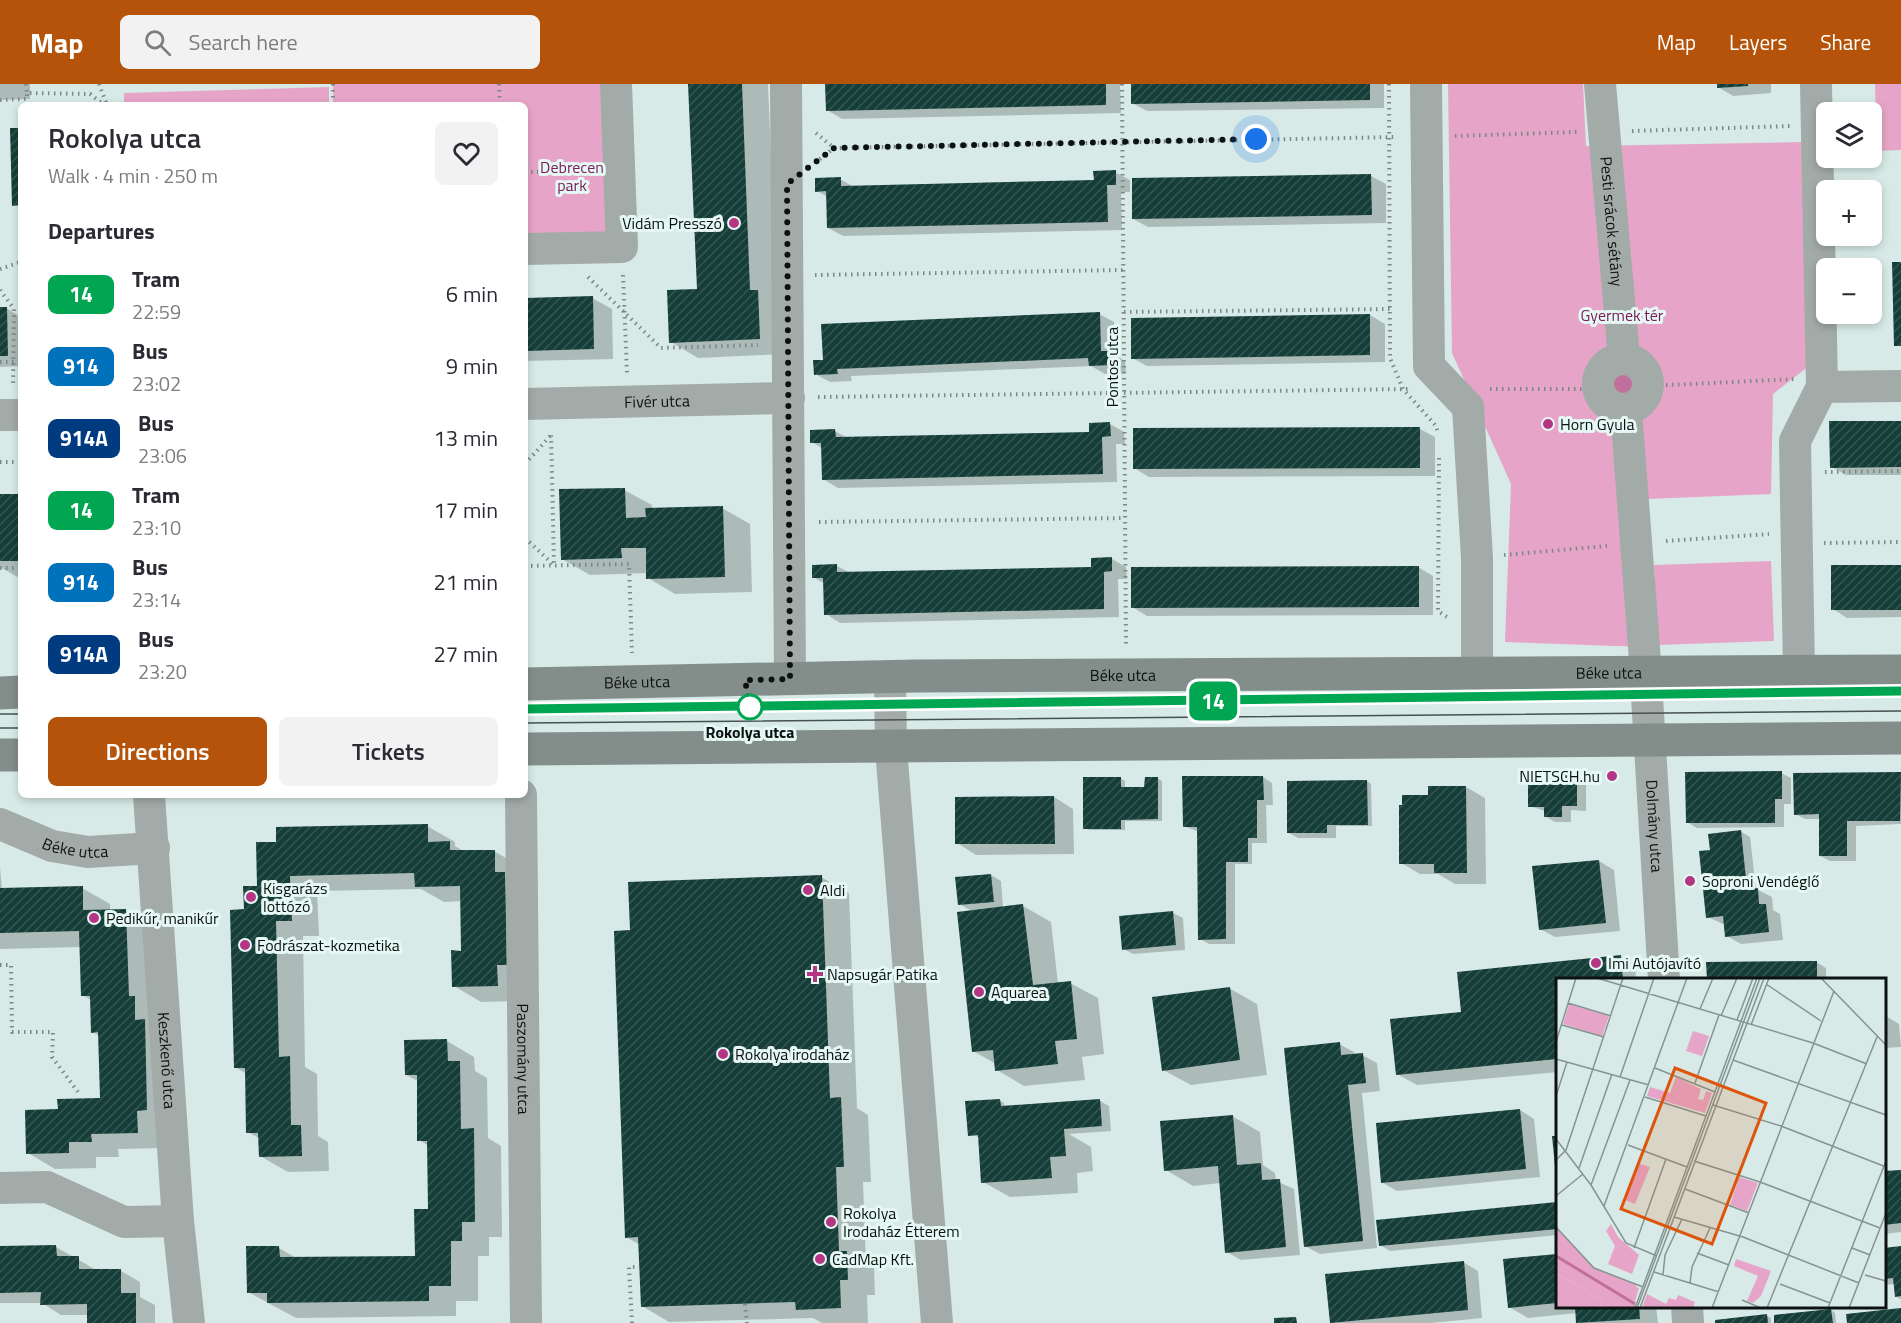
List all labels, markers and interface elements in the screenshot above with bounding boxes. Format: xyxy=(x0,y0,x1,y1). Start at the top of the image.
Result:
search box xyxy=(120,15,540,69)
text: Map xyxy=(30,21,84,64)
text: Search here xyxy=(189,25,298,59)
icon: search xyxy=(141,26,174,59)
text: Map xyxy=(1657,26,1696,58)
text: Layers xyxy=(1729,26,1787,58)
text: Share xyxy=(1820,26,1871,58)
map controls xyxy=(1816,102,1882,324)
button: layers xyxy=(1816,102,1882,168)
text: Rokolya utca xyxy=(48,116,201,159)
button: heart xyxy=(435,122,498,185)
your location xyxy=(1241,124,1271,154)
park label: Debrecen park xyxy=(540,155,604,197)
street label: Pesti srácok sétány xyxy=(1594,155,1630,288)
text: Walk · 4 min · 250 m xyxy=(48,160,218,191)
button: + xyxy=(1816,180,1882,246)
place label: Vidám Presszó xyxy=(622,211,722,235)
text: Departures xyxy=(48,214,155,248)
marker: Vidám Presszó xyxy=(727,216,741,230)
button: − xyxy=(1816,258,1882,324)
text: Tram xyxy=(132,262,180,296)
text: 6 min xyxy=(446,277,498,311)
text: 14 xyxy=(69,278,93,310)
text: 22:59 xyxy=(132,296,181,327)
park label: Gyermek tér xyxy=(1581,303,1664,327)
street label: Pontos utca xyxy=(1100,327,1124,407)
text: Bus xyxy=(132,334,168,368)
text: 9 min xyxy=(446,349,498,383)
text: 914 xyxy=(63,350,99,382)
text: 23:02 xyxy=(132,368,181,399)
street label: Fivér utca xyxy=(624,388,690,414)
text: Bus xyxy=(138,406,174,440)
place label: Horn Gyula xyxy=(1560,412,1635,436)
marker: Horn Gyula xyxy=(1541,417,1555,431)
text: 13 min xyxy=(433,421,498,455)
text: 914A xyxy=(60,422,108,454)
text: 23:06 xyxy=(138,440,187,471)
text: Tram xyxy=(132,478,180,512)
text: 17 min xyxy=(433,493,498,527)
text: 14 xyxy=(69,494,93,526)
text: 23:10 xyxy=(132,512,181,543)
text: Bus xyxy=(132,550,168,584)
text: 21 min xyxy=(433,565,498,599)
text: 914 xyxy=(63,566,99,598)
text: 23:14 xyxy=(132,584,181,615)
text: Bus xyxy=(138,622,174,656)
text: 27 min xyxy=(433,637,498,671)
text: 914A xyxy=(60,638,108,670)
text: 23:20 xyxy=(138,656,187,687)
street label: Béke utca xyxy=(1576,660,1642,685)
street label: Béke utca xyxy=(1090,663,1156,687)
street label: Béke utca xyxy=(604,669,670,694)
line badge: 14 xyxy=(1186,682,1240,720)
text: 14 xyxy=(1201,685,1225,717)
marker: Rokolya utca xyxy=(737,694,763,720)
button: Directions xyxy=(48,717,267,786)
button: Tickets xyxy=(279,717,498,786)
place label: Rokolya utca xyxy=(706,720,794,744)
place label: NIETSCH.hu xyxy=(1519,764,1600,788)
marker: NIETSCH.hu xyxy=(1605,769,1619,783)
street label: Dolmány utca xyxy=(1640,779,1670,873)
street label: Béke utca xyxy=(39,831,109,864)
place label: Soproni Vendéglő xyxy=(1702,869,1819,893)
marker: Soproni Vendéglő xyxy=(1683,874,1697,888)
place label: Kisgarázs lottózó xyxy=(263,876,327,918)
place label: Aldi xyxy=(820,878,845,902)
marker: Aldi xyxy=(801,883,815,897)
marker: Kisgarázs lottózó xyxy=(244,890,258,904)
place label: Pedikűr, manikűr xyxy=(106,906,219,930)
marker: Pedikűr, manikűr xyxy=(87,911,101,925)
place label: Fodrászat-kozmetika xyxy=(257,933,400,957)
marker: Fodrászat-kozmetika xyxy=(238,938,252,952)
place label: Imi Autójavító xyxy=(1608,951,1701,975)
marker: Imi Autójavító xyxy=(1589,956,1603,970)
place label: Napsugár Patika xyxy=(827,962,938,986)
marker: Napsugár Patika xyxy=(808,967,822,981)
inset map xyxy=(1556,978,1886,1308)
place label: Aquarea xyxy=(991,980,1047,1004)
marker: Aquarea xyxy=(972,985,986,999)
street label: Paszomány utca xyxy=(511,1003,536,1115)
street label: Keszkenő utca xyxy=(152,1011,182,1110)
place label: Rokolya irodaház xyxy=(735,1042,850,1066)
marker: Rokolya irodaház xyxy=(716,1047,730,1061)
place label: Rokolya Irodaház Étterem xyxy=(843,1201,960,1243)
marker: Rokolya Irodaház Étterem xyxy=(824,1215,838,1229)
place label: CadMap Kft. xyxy=(832,1247,914,1271)
marker: CadMap Kft. xyxy=(813,1252,827,1266)

